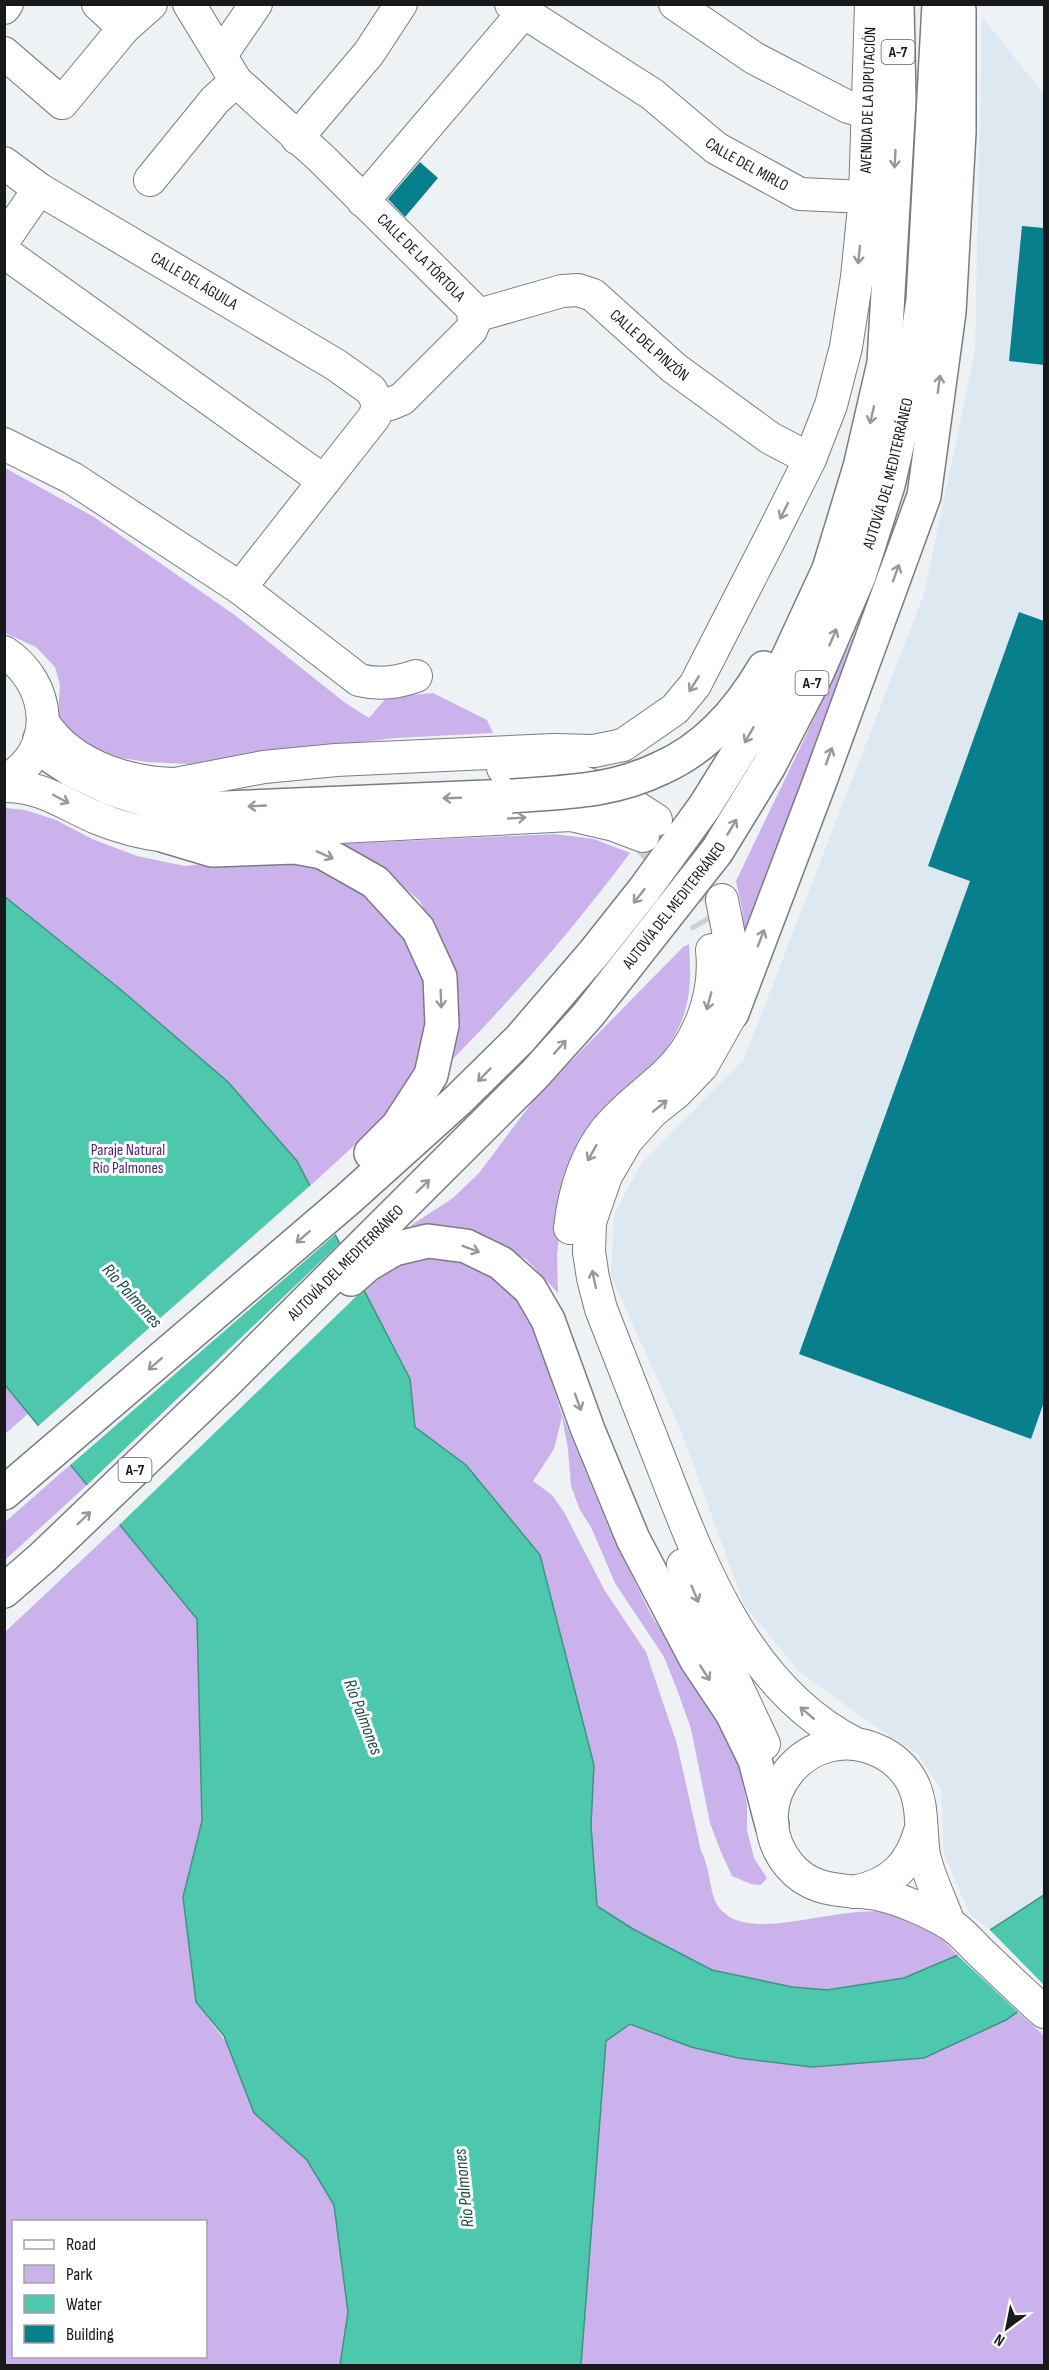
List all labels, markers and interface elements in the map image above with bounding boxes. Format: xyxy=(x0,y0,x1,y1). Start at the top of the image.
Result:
street label: AVENIDA DE LA DIPUTACIÓN xyxy=(856,27,880,175)
road number: A-7 xyxy=(882,40,914,64)
street label: CALLE DEL MIRLO xyxy=(701,134,792,195)
one-way arrow xyxy=(890,148,901,168)
street label: CALLE DE LA TÓRTOLA xyxy=(373,210,469,305)
one-way arrow xyxy=(853,245,864,265)
street label: CALLE DEL ÁGUILA xyxy=(147,248,241,314)
street label: CALLE DEL PINZÓN xyxy=(606,305,693,385)
one-way arrow xyxy=(934,374,945,394)
street label: AUTOVÍA DEL MEDITERRÁNEO xyxy=(858,396,917,552)
one-way arrow xyxy=(865,405,877,424)
one-way arrow xyxy=(778,502,790,520)
one-way arrow xyxy=(892,564,903,582)
one-way arrow xyxy=(828,628,839,646)
road number: A-7 xyxy=(796,671,828,695)
one-way arrow xyxy=(687,675,699,692)
one-way arrow xyxy=(743,726,755,743)
one-way arrow xyxy=(825,747,836,766)
one-way arrow xyxy=(443,792,463,804)
one-way arrow xyxy=(52,793,69,805)
one-way arrow xyxy=(248,801,268,812)
one-way arrow xyxy=(507,812,527,823)
one-way arrow xyxy=(726,819,738,836)
street label: AUTOVÍA DEL MEDITERRÁNEO xyxy=(618,839,730,973)
one-way arrow xyxy=(316,850,334,862)
one-way arrow xyxy=(633,888,646,904)
one-way arrow xyxy=(756,929,767,948)
one-way arrow xyxy=(435,988,446,1008)
one-way arrow xyxy=(703,991,714,1010)
one-way arrow xyxy=(552,1039,567,1054)
one-way arrow xyxy=(476,1067,491,1082)
one-way arrow xyxy=(652,1100,668,1113)
park label: Paraje Natural Río Palmones xyxy=(91,1141,165,1178)
one-way arrow xyxy=(586,1144,598,1161)
one-way arrow xyxy=(415,1179,430,1193)
street label: AUTOVÍA DEL MEDITERRÁNEO xyxy=(283,1201,408,1325)
one-way arrow xyxy=(296,1230,311,1244)
one-way arrow xyxy=(462,1244,480,1255)
water label: Rio Palmones xyxy=(98,1260,167,1333)
one-way arrow xyxy=(587,1269,599,1288)
one-way arrow xyxy=(148,1357,163,1371)
one-way arrow xyxy=(573,1392,584,1411)
road number: A-7 xyxy=(118,1458,152,1482)
one-way arrow xyxy=(77,1511,92,1525)
one-way arrow xyxy=(690,1584,701,1602)
one-way arrow xyxy=(699,1664,711,1681)
water label: Rio Palmones xyxy=(339,1676,387,1758)
one-way arrow xyxy=(800,1706,815,1720)
water label: Rio Palmones xyxy=(449,2147,479,2228)
legend xyxy=(12,2220,207,2358)
text: Road xyxy=(66,2234,96,2255)
text: Park xyxy=(66,2264,92,2285)
text: Water xyxy=(66,2294,102,2315)
north arrow xyxy=(977,2298,1037,2358)
text: Building xyxy=(66,2324,114,2345)
text: N xyxy=(991,2329,1009,2350)

